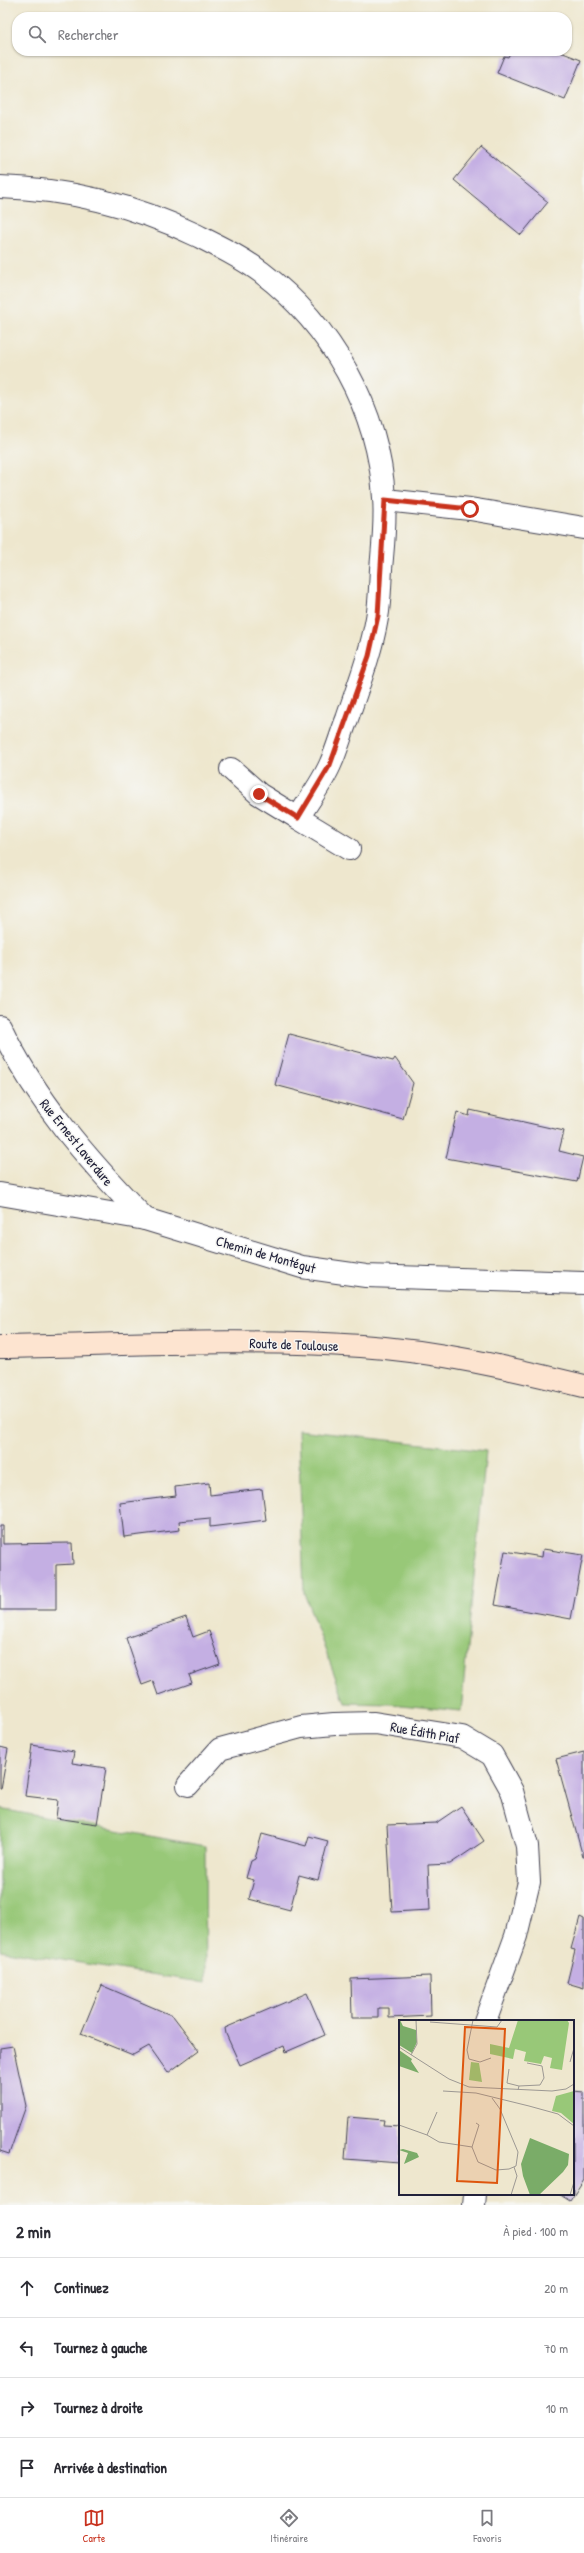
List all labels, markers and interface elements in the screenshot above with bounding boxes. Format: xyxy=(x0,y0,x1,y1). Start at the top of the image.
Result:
search box xyxy=(12,12,572,56)
icon: search xyxy=(26,23,48,45)
text: Rechercher xyxy=(58,24,119,45)
route start xyxy=(461,500,479,518)
route end xyxy=(250,785,268,803)
street label: Rue Ernest Laverdure xyxy=(36,1094,118,1190)
street label: Chemin de Montégut xyxy=(214,1231,318,1278)
street label: Route de Toulouse xyxy=(249,1333,339,1355)
street label: Rue Édith Piaf xyxy=(389,1717,461,1747)
inset map xyxy=(399,2020,574,2195)
text: 2 min xyxy=(16,2220,51,2243)
text: À pied · 100 m xyxy=(503,2222,568,2240)
icon: ahead xyxy=(16,2277,38,2299)
text: Continuez xyxy=(54,2277,109,2298)
text: 20 m xyxy=(544,2279,568,2297)
icon: left xyxy=(16,2337,38,2359)
text: Tournez à gauche xyxy=(54,2337,147,2358)
text: 70 m xyxy=(544,2339,568,2357)
icon: right xyxy=(16,2397,38,2419)
text: Tournez à droite xyxy=(54,2397,143,2418)
text: 10 m xyxy=(546,2399,568,2417)
icon: arrive xyxy=(16,2457,38,2479)
text: Arrivée à destination xyxy=(54,2457,167,2478)
tab: Carte xyxy=(83,2507,105,2545)
tab: Itinéraire xyxy=(270,2507,308,2545)
tab: Favoris xyxy=(473,2507,501,2545)

